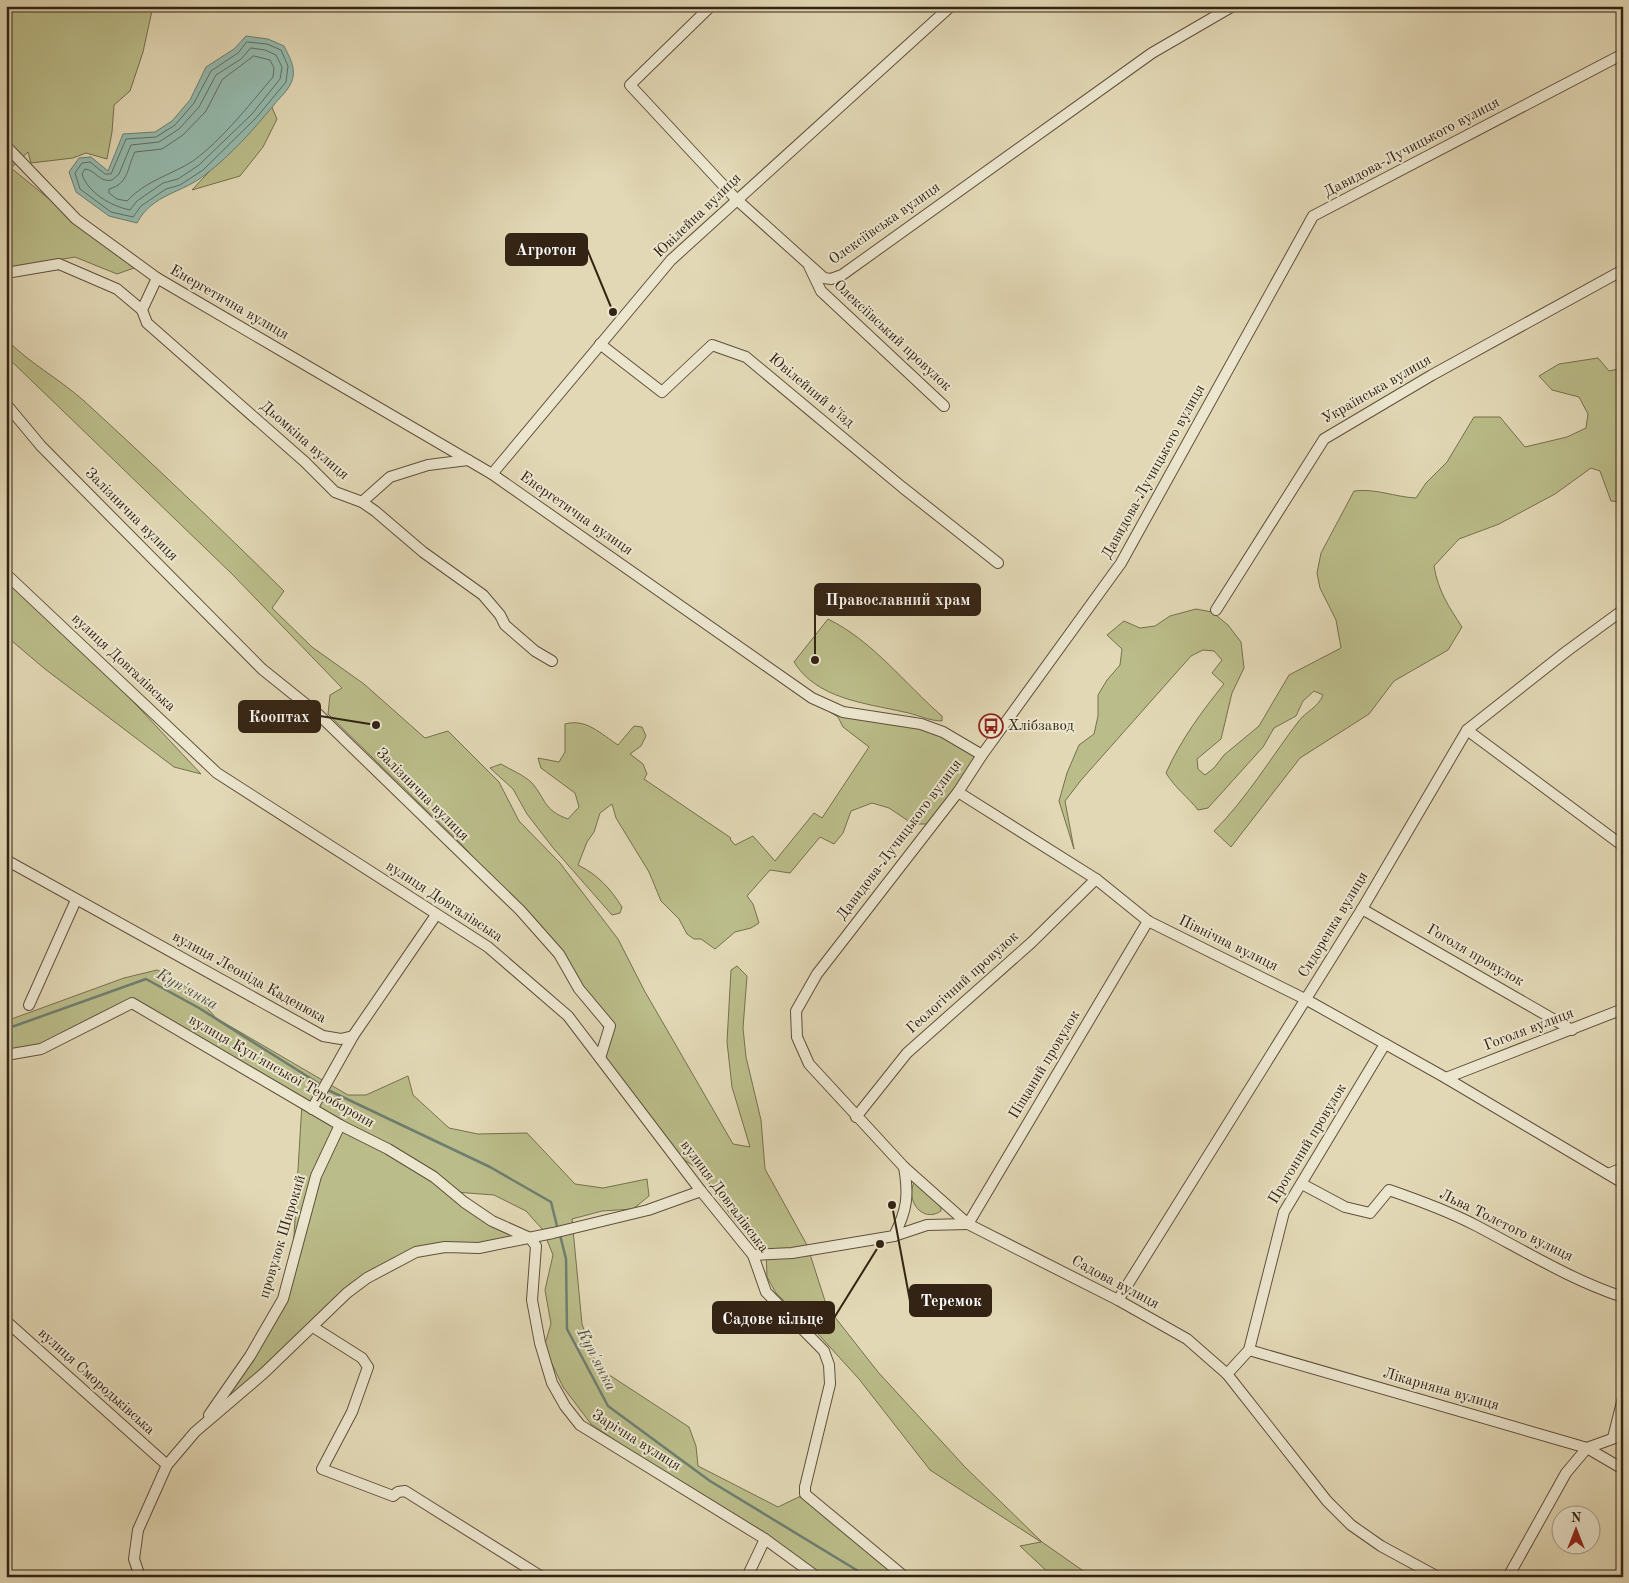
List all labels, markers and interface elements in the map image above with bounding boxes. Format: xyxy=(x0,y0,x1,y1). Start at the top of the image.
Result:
street label: Давидова-Лучицького вулиця xyxy=(1322,95,1503,201)
street label: Ювілейна вулиця xyxy=(652,171,745,261)
street label: Олексіївська вулиця xyxy=(827,180,943,268)
callout: Агротон xyxy=(506,234,587,265)
text: Агротон xyxy=(516,243,576,259)
street label: Енергетична вулиця xyxy=(167,263,291,343)
street label: Олексіївський провулок xyxy=(830,278,954,395)
street label: Ювілейний в'їзд xyxy=(765,351,857,431)
street label: Українська вулиця xyxy=(1320,353,1434,427)
street label: Давидова-Лучицького вулиця xyxy=(1100,382,1208,562)
street label: Дьомкіна вулиця xyxy=(257,399,351,483)
street label: Залізнична вулиця xyxy=(82,466,180,564)
street label: Енергетична вулиця xyxy=(517,469,635,559)
callout: Православний храм xyxy=(815,584,980,615)
text: Православний храм xyxy=(825,593,971,609)
street label: вулиця Довгалівська xyxy=(68,611,178,715)
callout: Кооптах xyxy=(239,701,320,732)
text: Кооптах xyxy=(248,710,310,726)
bus stop icon: Хлібзавод xyxy=(978,713,1004,739)
place label: Хлібзавод xyxy=(1008,719,1074,734)
street label: Залізнична вулиця xyxy=(373,746,471,844)
street label: Давидова-Лучицького вулиця xyxy=(835,757,965,923)
street label: вулиця Довгалівська xyxy=(383,859,506,946)
street label: Сидоренка вулиця xyxy=(1296,869,1372,981)
street label: Північна вулиця xyxy=(1176,913,1280,975)
street label: Гоголя провулок xyxy=(1424,922,1526,990)
street label: вулиця Леоніда Каденюка xyxy=(170,929,329,1027)
street label: Геологічний провулок xyxy=(904,929,1022,1037)
water label: Куп'янка xyxy=(153,966,221,1014)
street label: Гоголя вулиця xyxy=(1482,1006,1576,1054)
street label: Піщаний провулок xyxy=(1007,1008,1083,1122)
street label: вулиця Куп'янської Тероборони xyxy=(186,1013,376,1131)
street label: Прогонний провулок xyxy=(1266,1081,1350,1207)
street label: вулиця Довгалівська xyxy=(677,1138,771,1256)
street label: провулок Широкий xyxy=(257,1174,309,1300)
street label: Льва Толстого вулиця xyxy=(1437,1187,1575,1265)
street label: Садова вулиця xyxy=(1069,1254,1162,1312)
callout: Теремок xyxy=(910,1285,991,1316)
text: Теремок xyxy=(920,1294,982,1310)
callout: Садове кільце xyxy=(713,1302,834,1333)
text: Садове кільце xyxy=(722,1312,824,1328)
water label: Куп'янка xyxy=(573,1325,619,1394)
street label: вулиця Смородьківська xyxy=(35,1326,158,1439)
street label: Лікарняна вулиця xyxy=(1381,1366,1501,1414)
street label: Зарічна вулиця xyxy=(589,1408,683,1474)
north arrow xyxy=(1552,1506,1602,1556)
text: N xyxy=(1571,1511,1582,1525)

